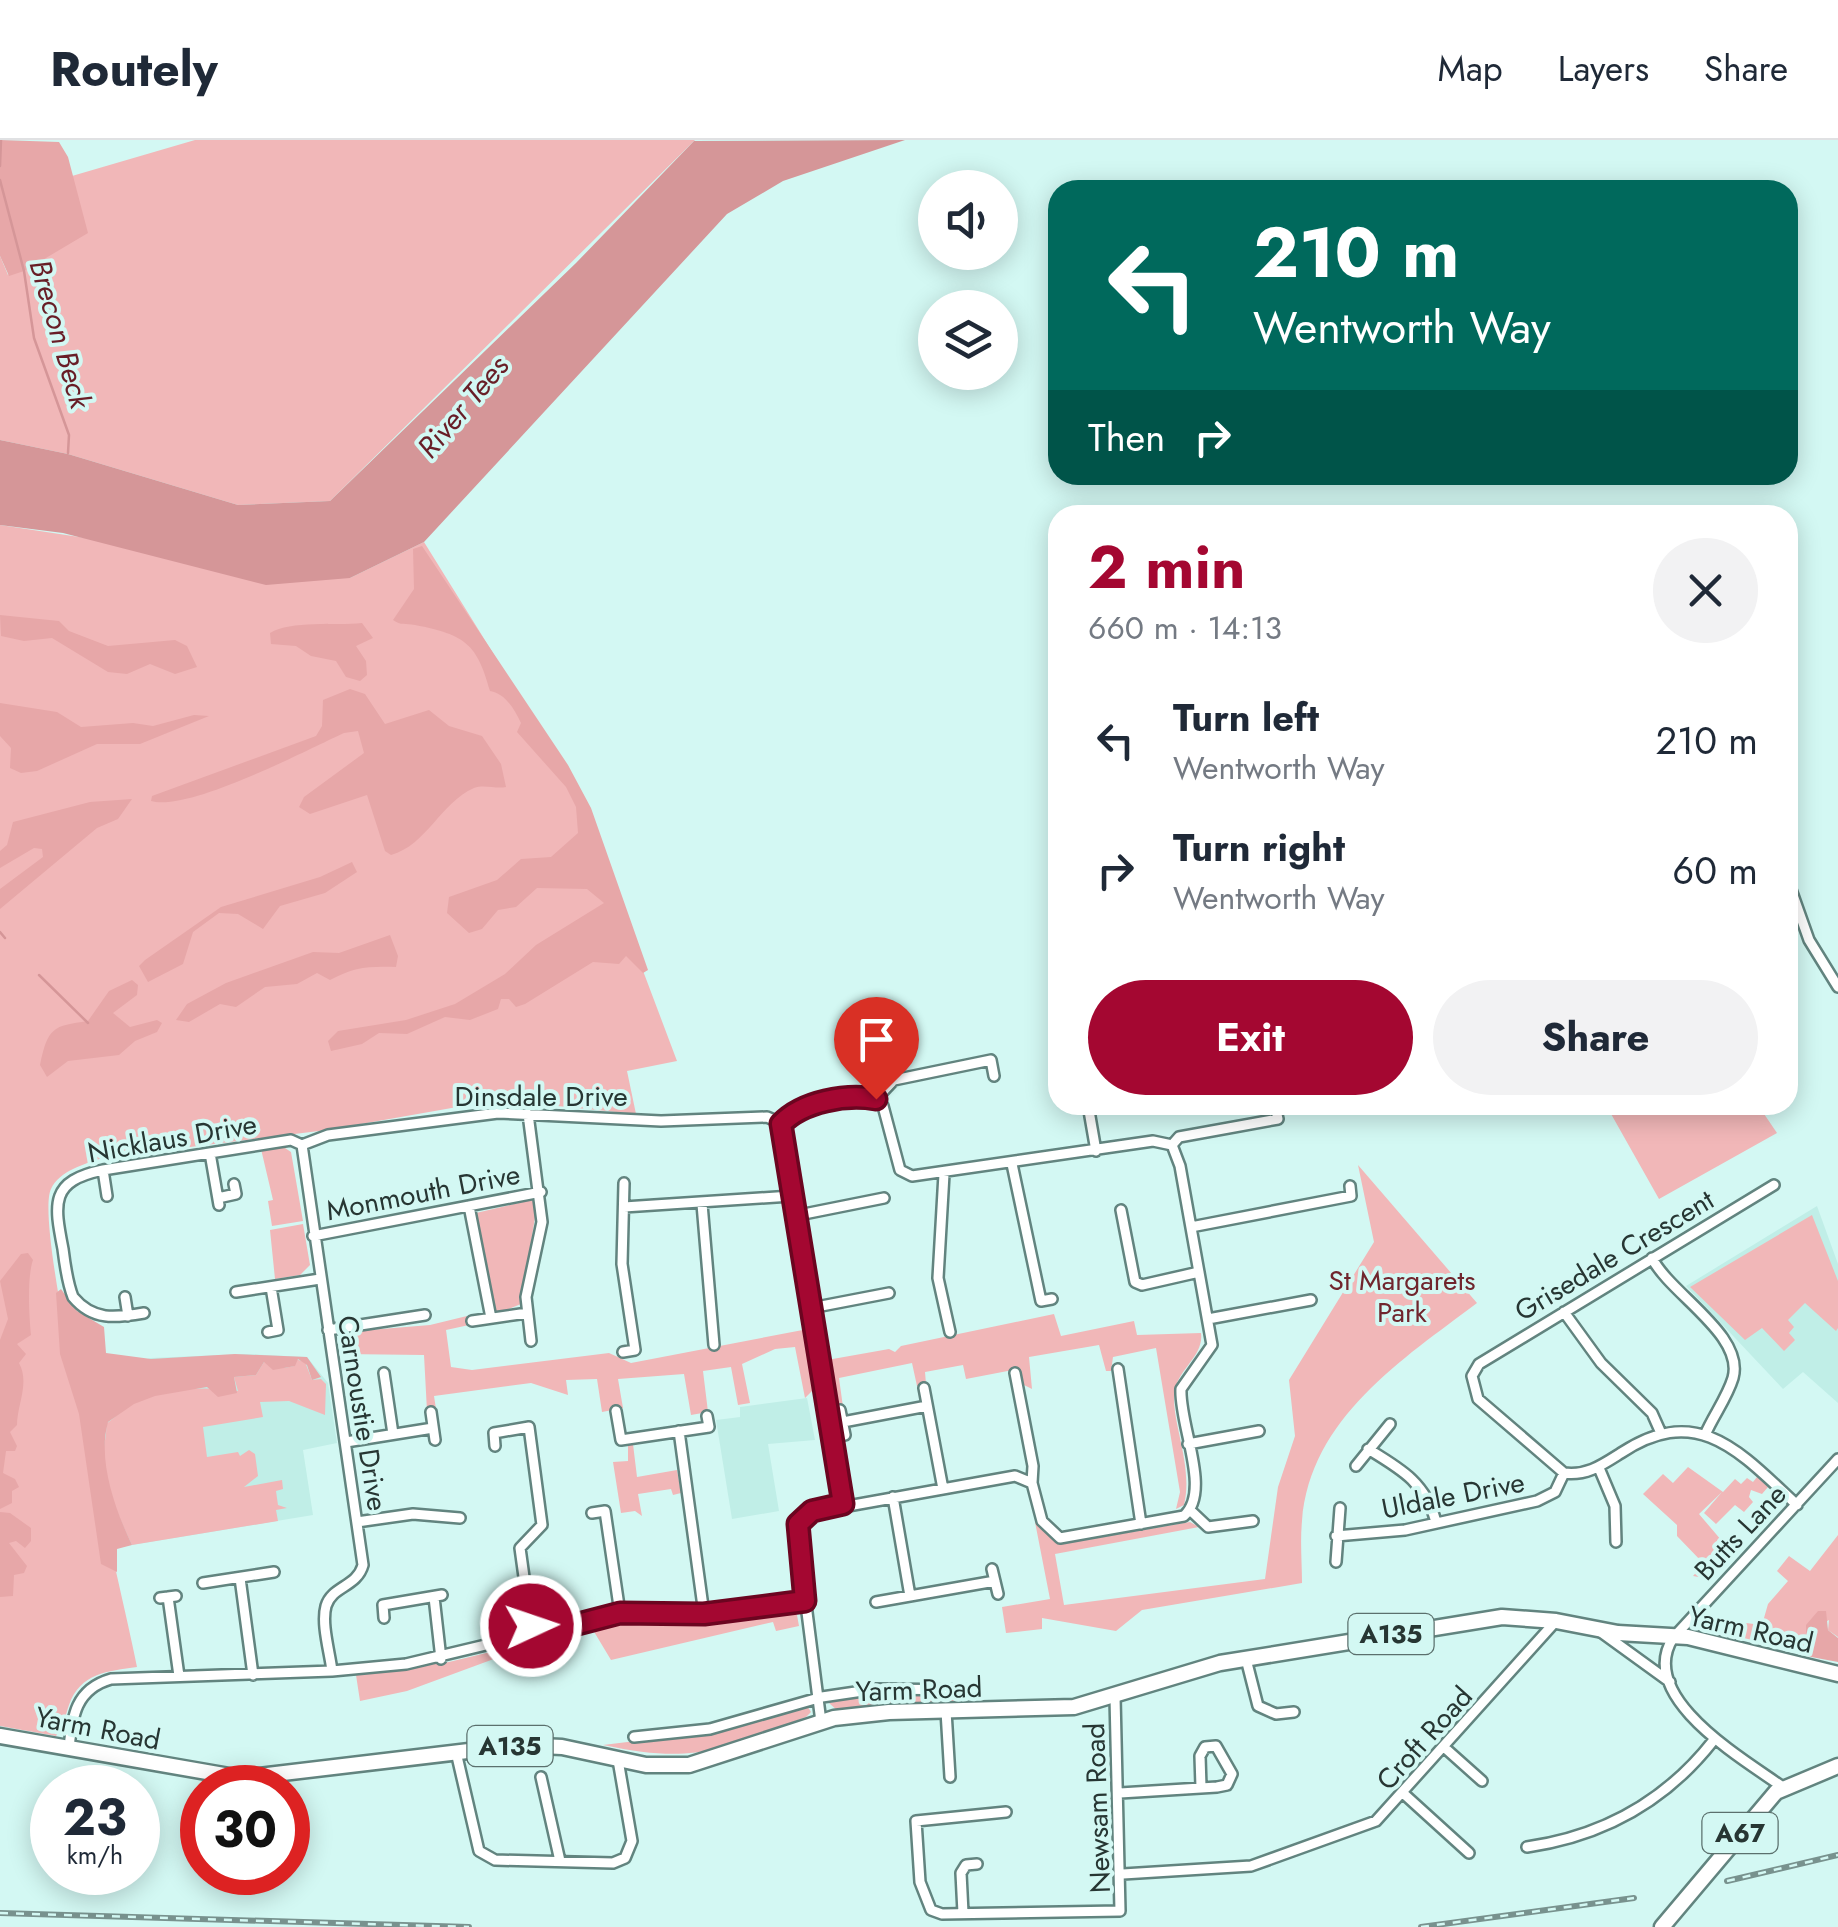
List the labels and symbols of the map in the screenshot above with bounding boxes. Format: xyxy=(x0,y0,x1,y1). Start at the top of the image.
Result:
water label: Brecon Beck xyxy=(19,254,103,414)
water label: River Tees xyxy=(407,346,519,467)
pin xyxy=(834,997,919,1100)
street label: Dinsdale Drive xyxy=(454,1076,628,1117)
street label: Nicklaus Drive xyxy=(84,1103,260,1174)
street label: Monmouth Drive xyxy=(323,1154,523,1231)
street label: Grisedale Crescent xyxy=(1507,1179,1722,1331)
park label: St Margarets Park xyxy=(1329,1260,1475,1333)
street label: Carnoustie Drive xyxy=(327,1312,398,1514)
street label: Uldale Drive xyxy=(1378,1462,1528,1529)
street label: Butts Lane xyxy=(1685,1475,1796,1590)
position arrow xyxy=(479,1574,583,1678)
street label: Yarm Road xyxy=(1685,1595,1817,1664)
road number: A135 xyxy=(1348,1614,1434,1654)
street label: Yarm Road xyxy=(855,1667,983,1712)
street label: Croft Road xyxy=(1367,1677,1482,1799)
street label: Yarm Road xyxy=(32,1696,164,1761)
street label: Newsam Road xyxy=(1074,1722,1121,1894)
road number: A135 xyxy=(468,1726,552,1766)
speed limit sign: 30 xyxy=(180,1765,310,1895)
road number: A67 xyxy=(1702,1813,1778,1853)

